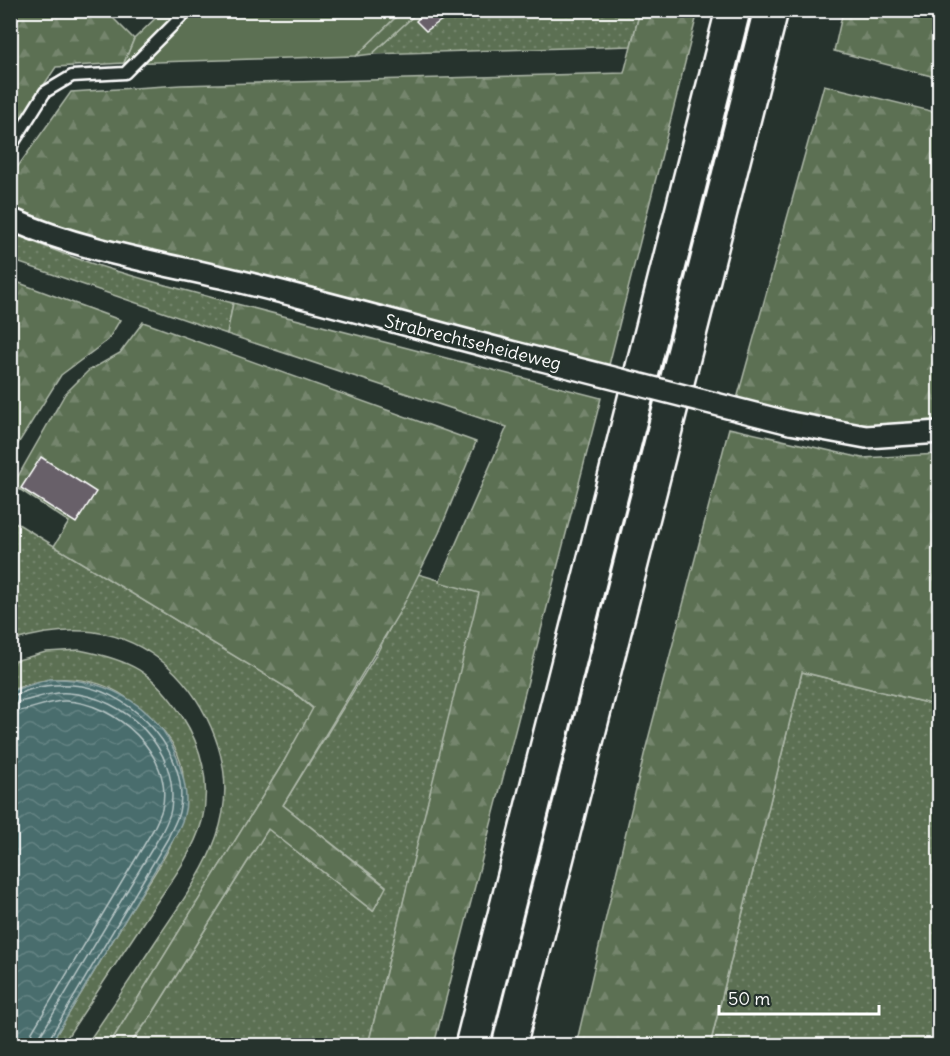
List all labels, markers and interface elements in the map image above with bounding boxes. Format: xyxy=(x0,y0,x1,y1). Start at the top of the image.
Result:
street label: Strabrechtseheideweg xyxy=(382,309,564,375)
scale bar xyxy=(719,978,880,1016)
text: 50 m xyxy=(728,987,770,1010)

